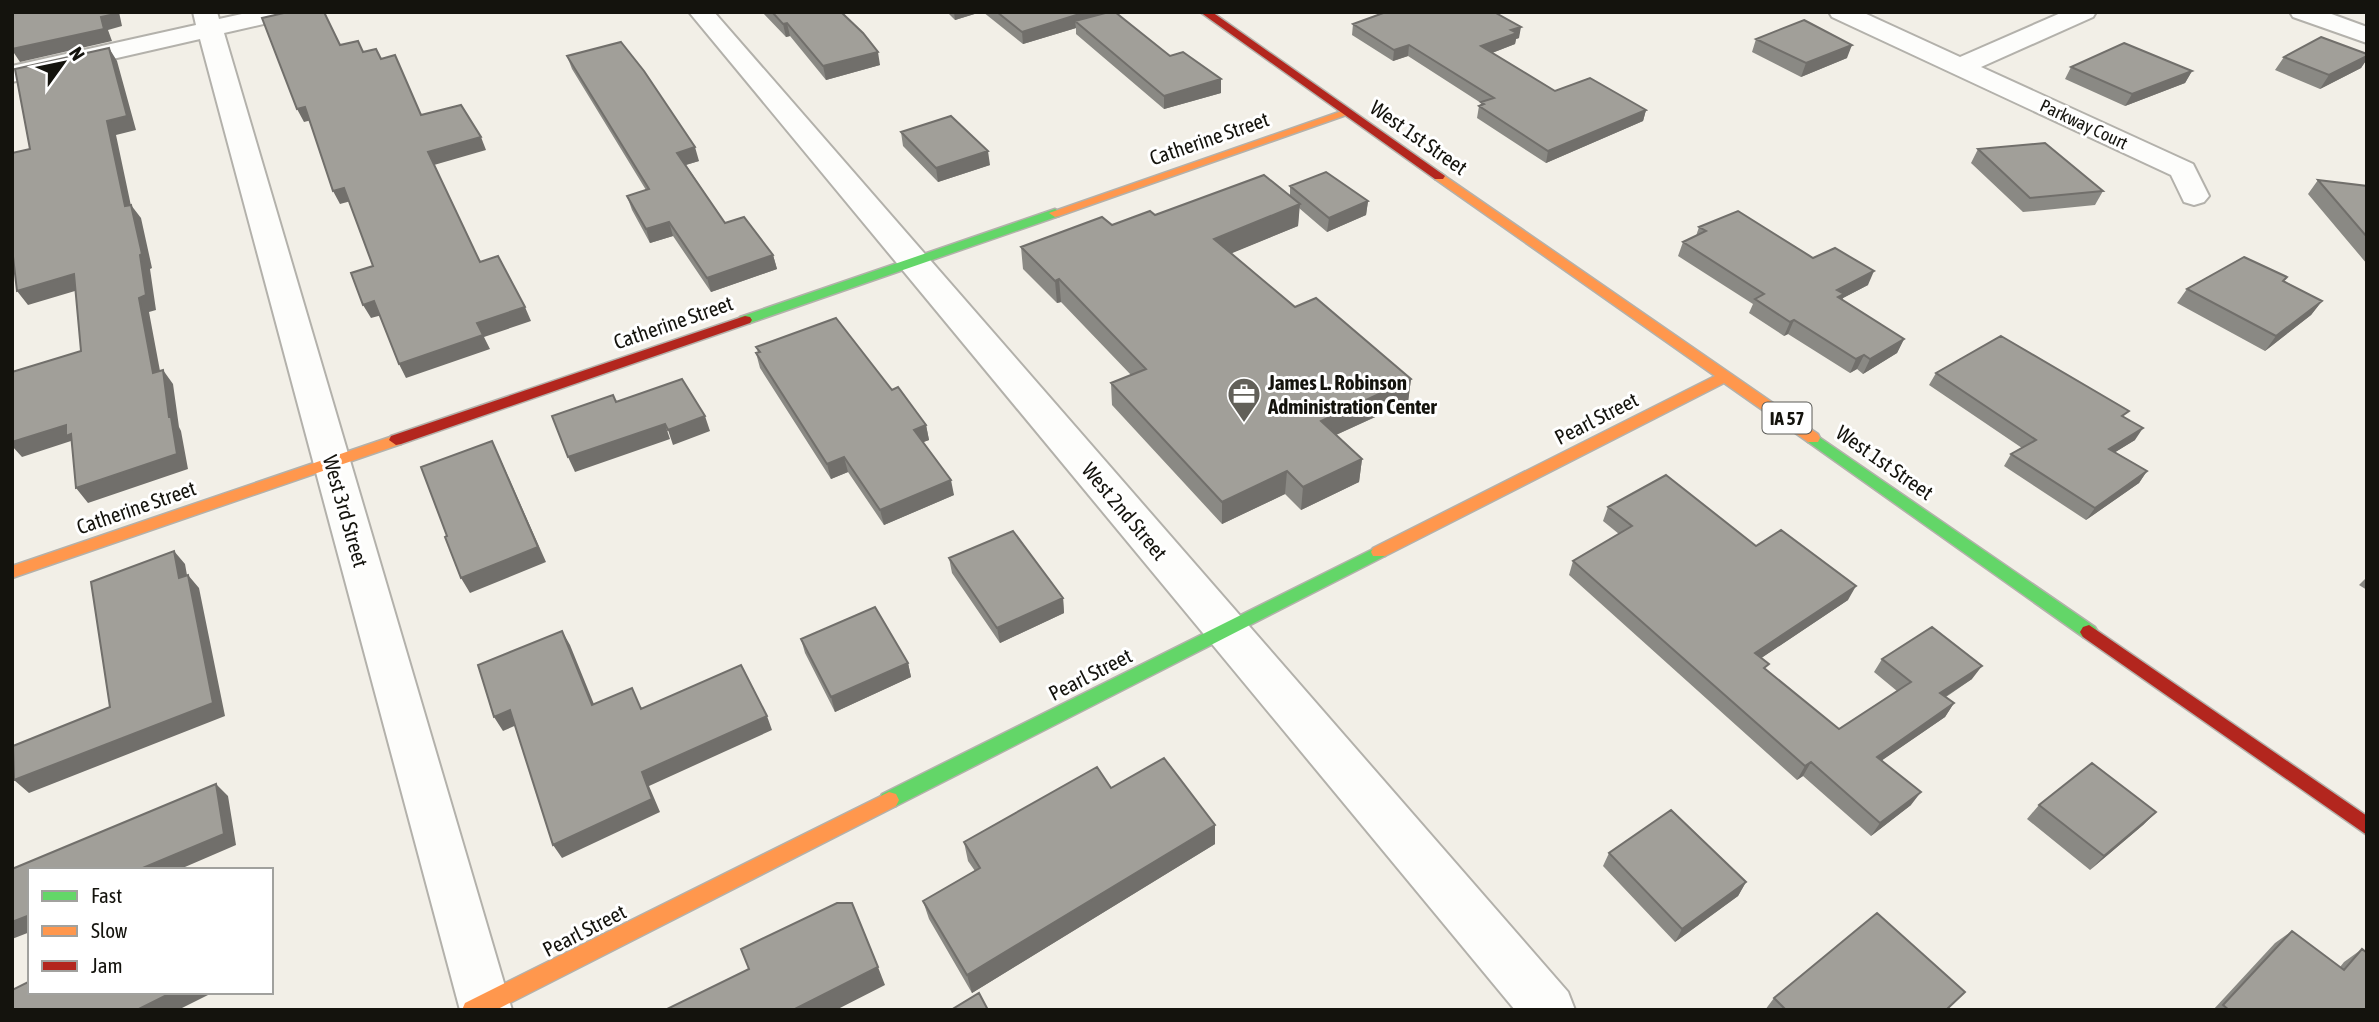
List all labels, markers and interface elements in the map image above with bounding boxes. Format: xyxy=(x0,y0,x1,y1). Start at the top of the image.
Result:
north arrow xyxy=(28,28,98,98)
text: N xyxy=(65,43,90,64)
street label: West 1st Street xyxy=(1366,95,1472,179)
street label: Parkway Court xyxy=(2037,95,2131,153)
street label: Catherine Street xyxy=(1146,106,1272,170)
street label: Catherine Street xyxy=(610,290,736,354)
place label: James L. Robinson Administration Center xyxy=(1267,370,1438,418)
office icon: James L. Robinson Administration Center xyxy=(1225,375,1263,424)
street label: Pearl Street xyxy=(1550,387,1642,449)
road number: IA 57 xyxy=(1762,402,1812,434)
street label: West 1st Street xyxy=(1832,420,1938,504)
street label: West 3rd Street xyxy=(319,452,373,570)
street label: West 2nd Street xyxy=(1077,458,1173,564)
street label: Catherine Street xyxy=(73,475,199,539)
street label: Pearl Street xyxy=(1044,643,1136,705)
legend xyxy=(28,868,273,994)
text: Fast xyxy=(91,883,122,907)
street label: Pearl Street xyxy=(538,899,630,961)
text: Slow xyxy=(91,918,128,942)
text: Jam xyxy=(91,953,123,977)

